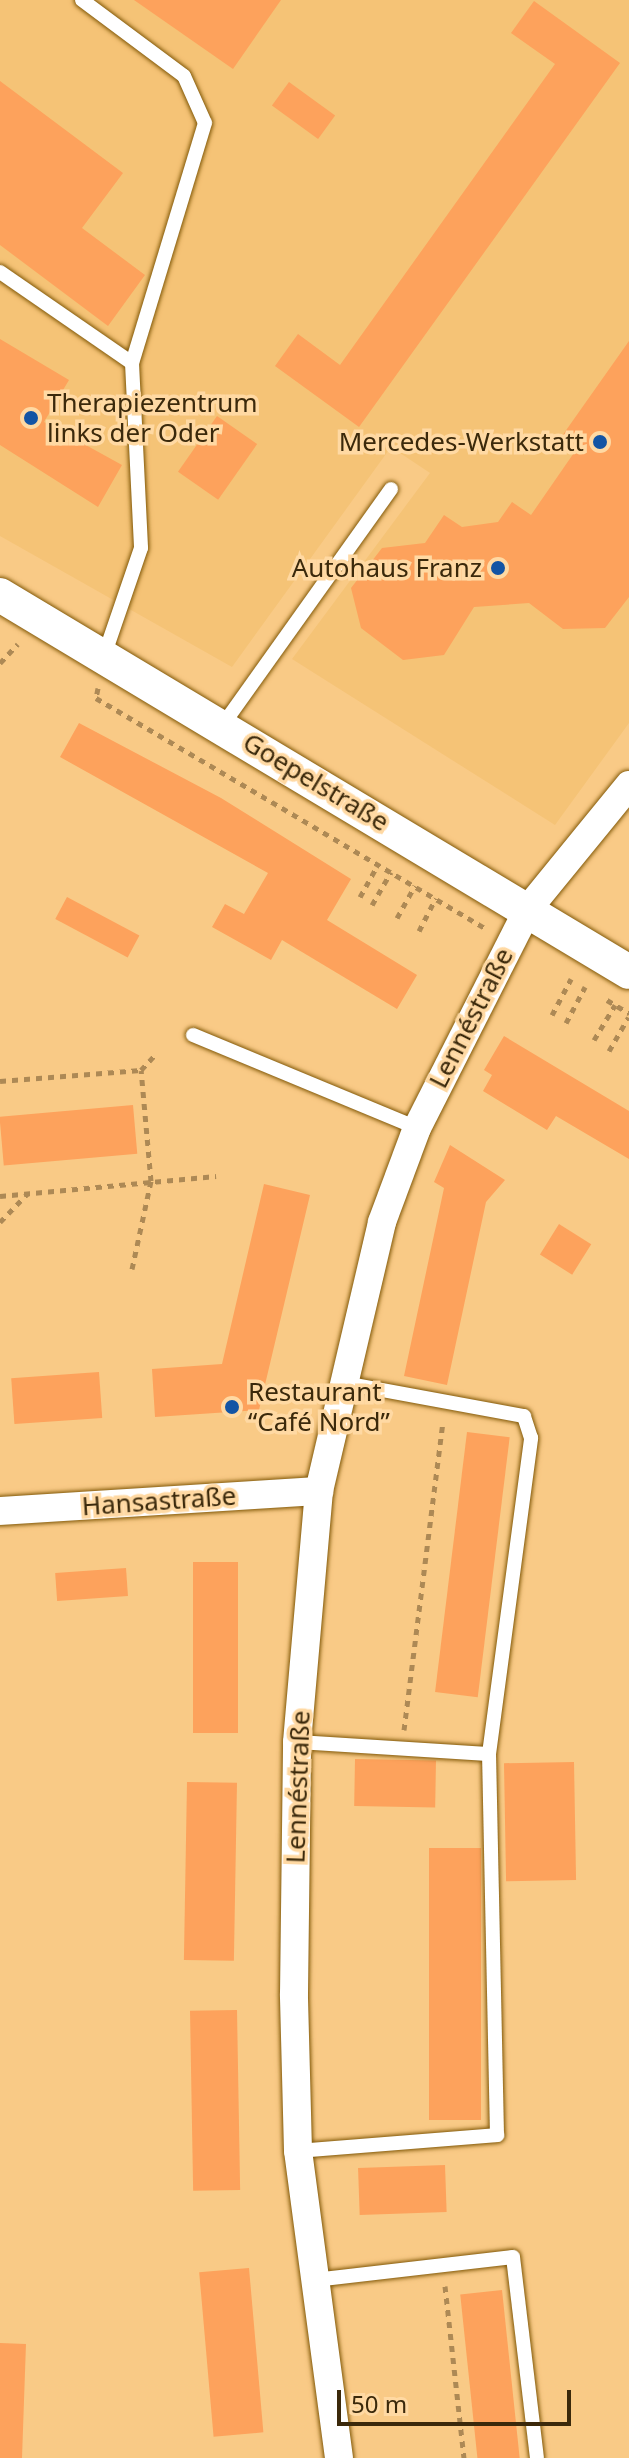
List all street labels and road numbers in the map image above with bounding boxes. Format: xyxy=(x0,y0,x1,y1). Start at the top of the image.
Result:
street label: Goepelstraße xyxy=(238,726,394,838)
street label: Lennéstraße xyxy=(422,943,520,1093)
street label: Hansastraße xyxy=(81,1480,237,1522)
street label: Lennéstraße xyxy=(280,1710,316,1864)

